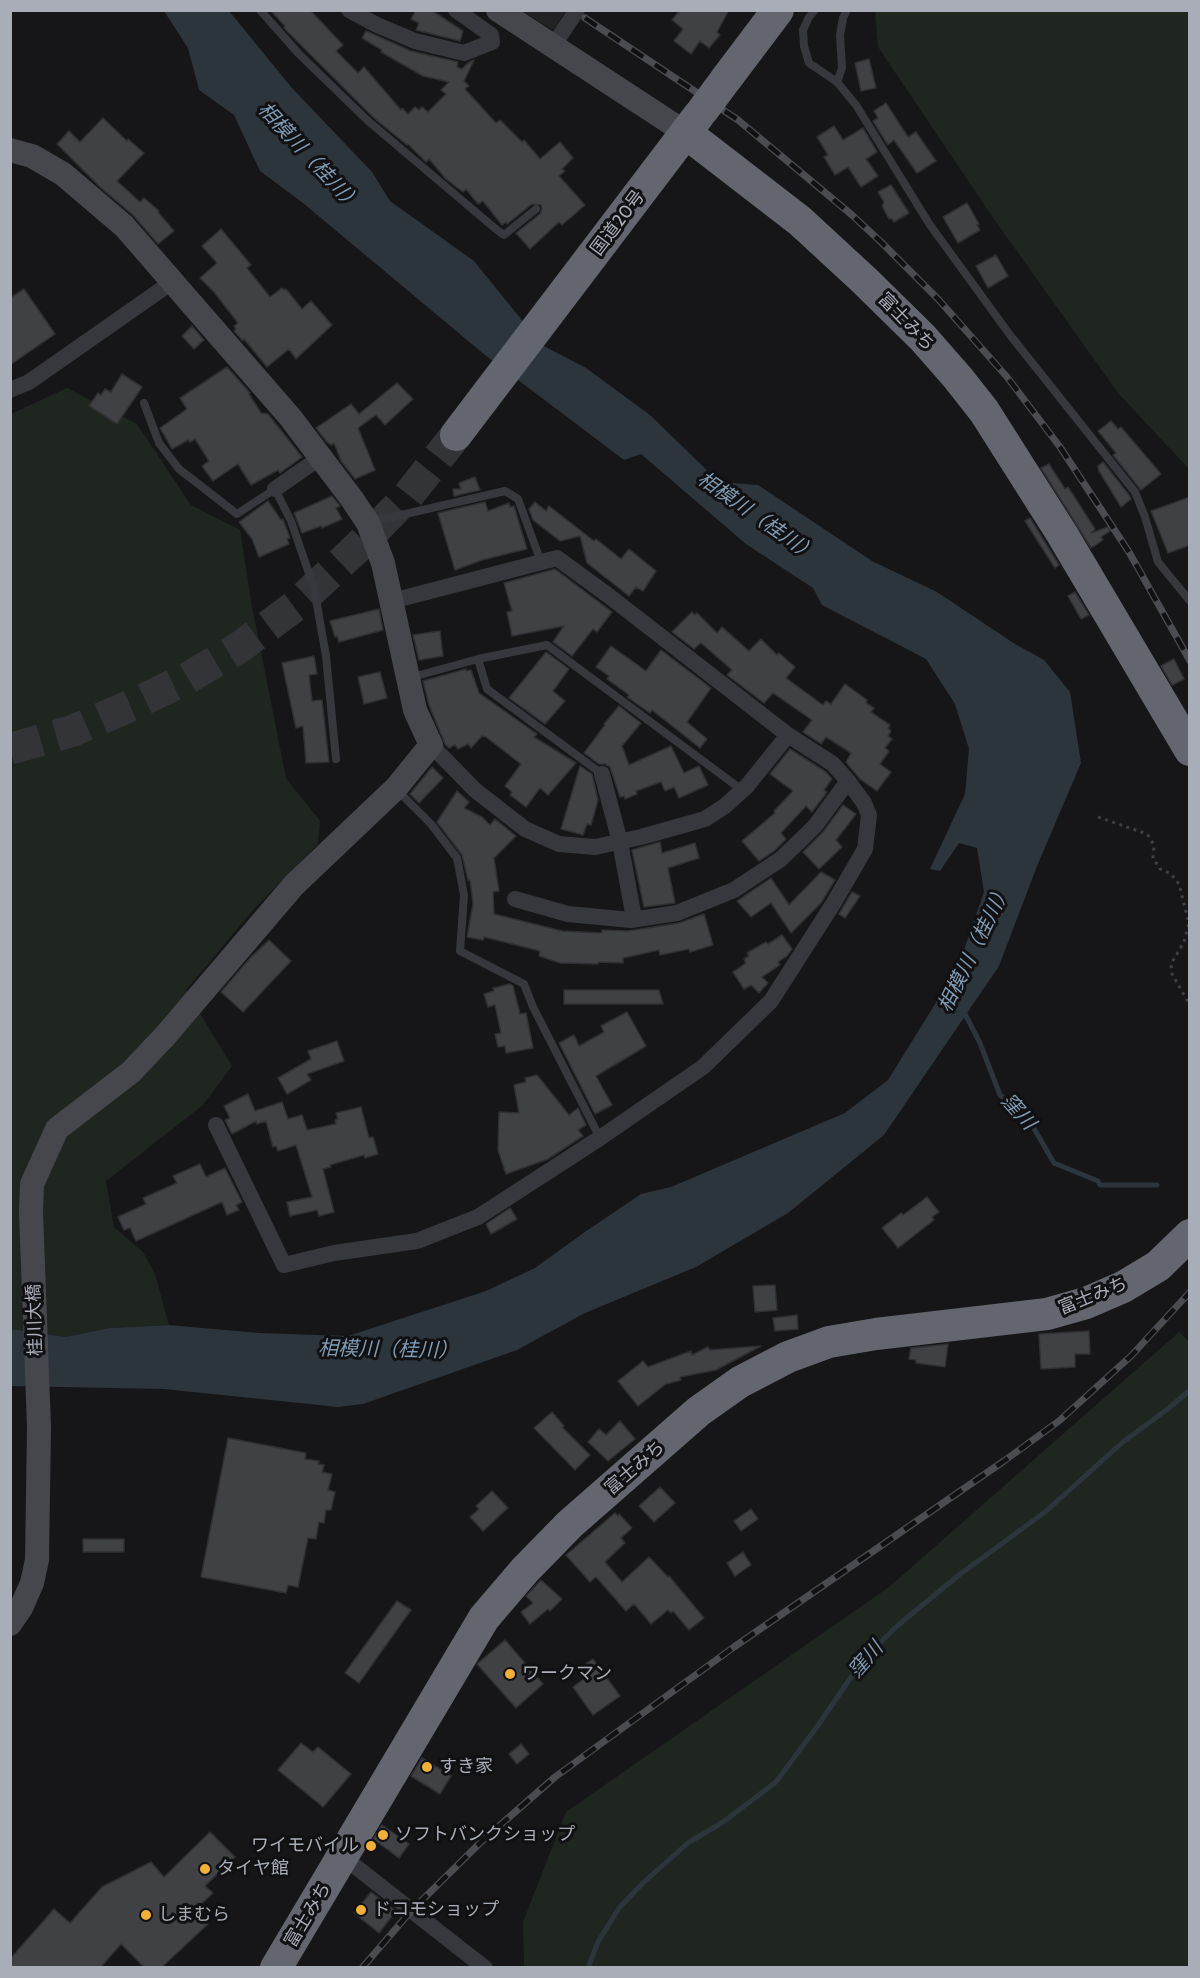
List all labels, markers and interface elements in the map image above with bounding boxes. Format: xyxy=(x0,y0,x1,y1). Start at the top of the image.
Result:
water label: 相模川（桂川） xyxy=(252,98,366,216)
street label: 国道20号 xyxy=(587,186,649,260)
street label: 富士みち xyxy=(873,289,939,355)
water label: 相模川（桂川） xyxy=(693,467,821,567)
water label: 相模川（桂川） xyxy=(934,880,1016,1016)
water label: 窪川 xyxy=(996,1089,1040,1135)
street label: 富士みち xyxy=(1056,1273,1130,1319)
street label: 桂川大橋 xyxy=(23,1284,47,1356)
water label: 相模川（桂川） xyxy=(318,1337,458,1363)
street label: 富士みち xyxy=(601,1436,669,1500)
water label: 窪川 xyxy=(844,1637,888,1683)
place label: ワークマン xyxy=(522,1663,612,1685)
marker: ワークマン xyxy=(503,1667,517,1681)
place label: すき家 xyxy=(439,1756,493,1778)
marker: すき家 xyxy=(420,1760,434,1774)
place label: ソフトバンクショップ xyxy=(395,1824,575,1846)
marker: ソフトバンクショップ xyxy=(376,1828,390,1842)
place label: ワイモバイル xyxy=(251,1835,359,1857)
marker: ワイモバイル xyxy=(364,1839,378,1853)
place label: タイヤ館 xyxy=(217,1858,289,1880)
marker: タイヤ館 xyxy=(198,1862,212,1876)
street label: 富士みち xyxy=(280,1879,336,1951)
place label: ドコモショップ xyxy=(373,1899,499,1921)
marker: ドコモショップ xyxy=(354,1903,368,1917)
place label: しまむら xyxy=(158,1904,230,1926)
marker: しまむら xyxy=(139,1908,153,1922)

